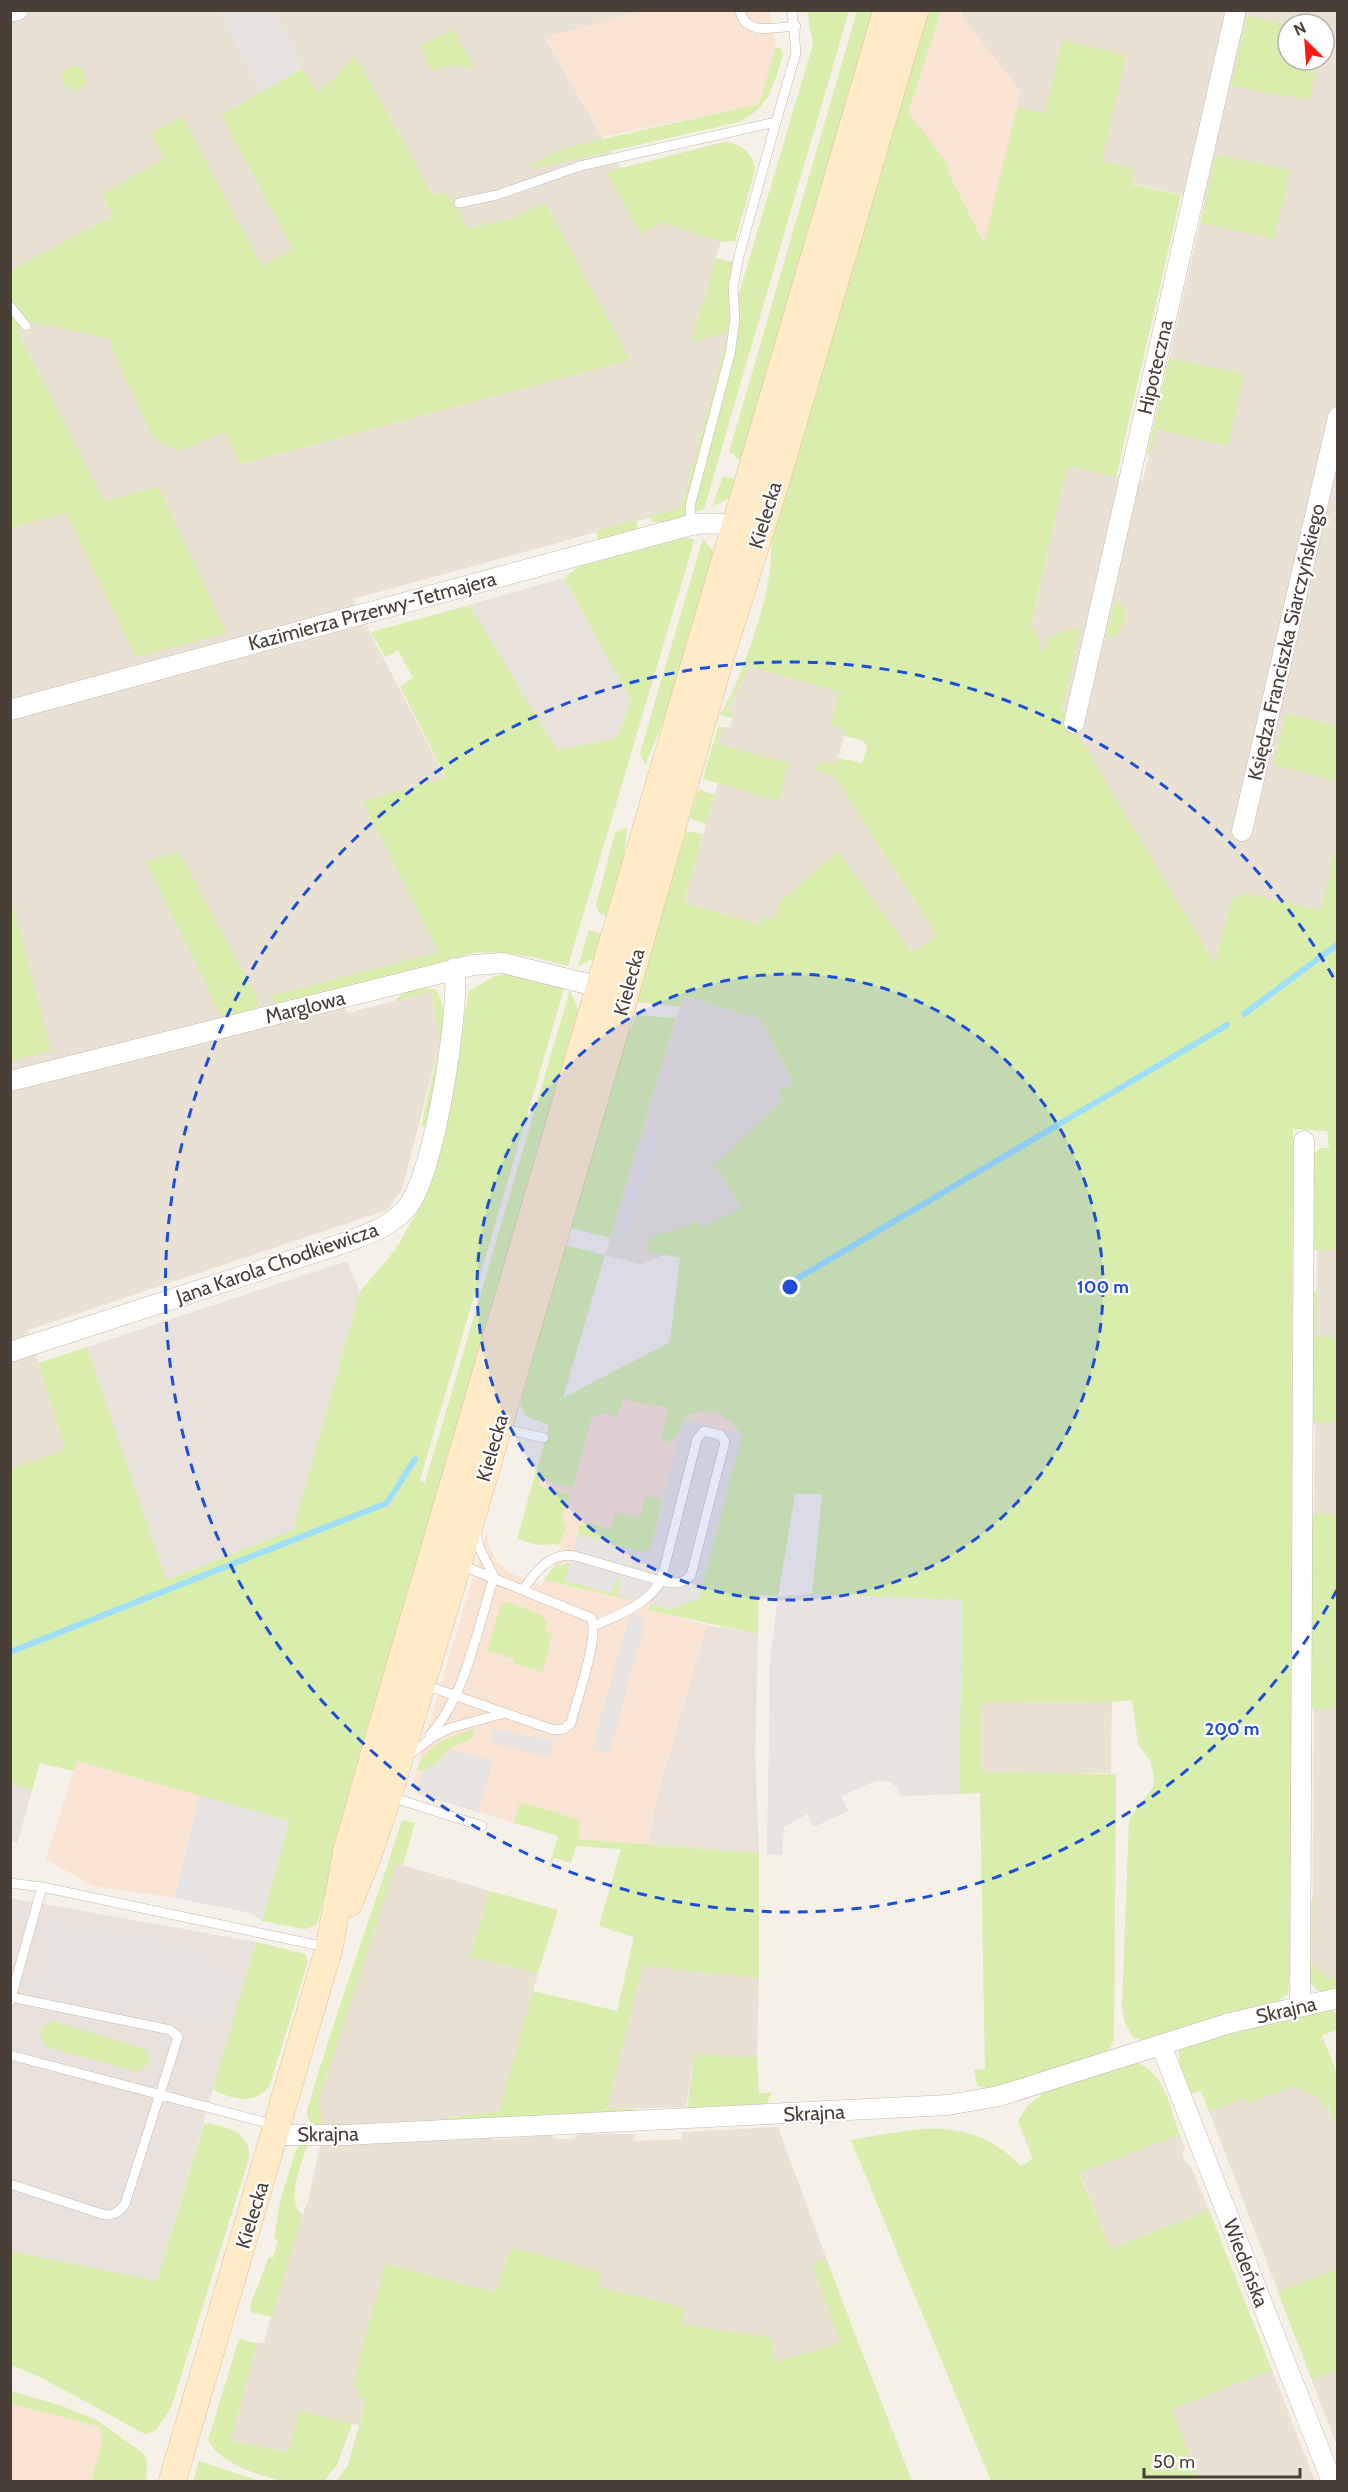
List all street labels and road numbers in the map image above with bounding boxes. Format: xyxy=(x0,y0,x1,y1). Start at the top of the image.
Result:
street label: Hipoteczna xyxy=(1132,317,1178,417)
street label: Kielecka xyxy=(743,478,787,551)
street label: Księdza Franciszka Siarczyńskiego xyxy=(1242,501,1330,783)
street label: Kazimierza Przerwy-Tetmajera xyxy=(245,566,499,656)
street label: Kielecka xyxy=(609,945,650,1018)
street label: Marglowa xyxy=(263,985,348,1028)
street label: Jana Karola Chodkiewicza xyxy=(172,1217,382,1309)
street label: Kielecka xyxy=(471,1411,513,1484)
street label: Skrajna xyxy=(1253,1991,1319,2029)
street label: Skrajna xyxy=(783,2099,846,2127)
street label: Skrajna xyxy=(297,2121,359,2147)
street label: Kielecka xyxy=(230,2178,274,2251)
street label: Wiedeńska xyxy=(1218,2215,1274,2311)

